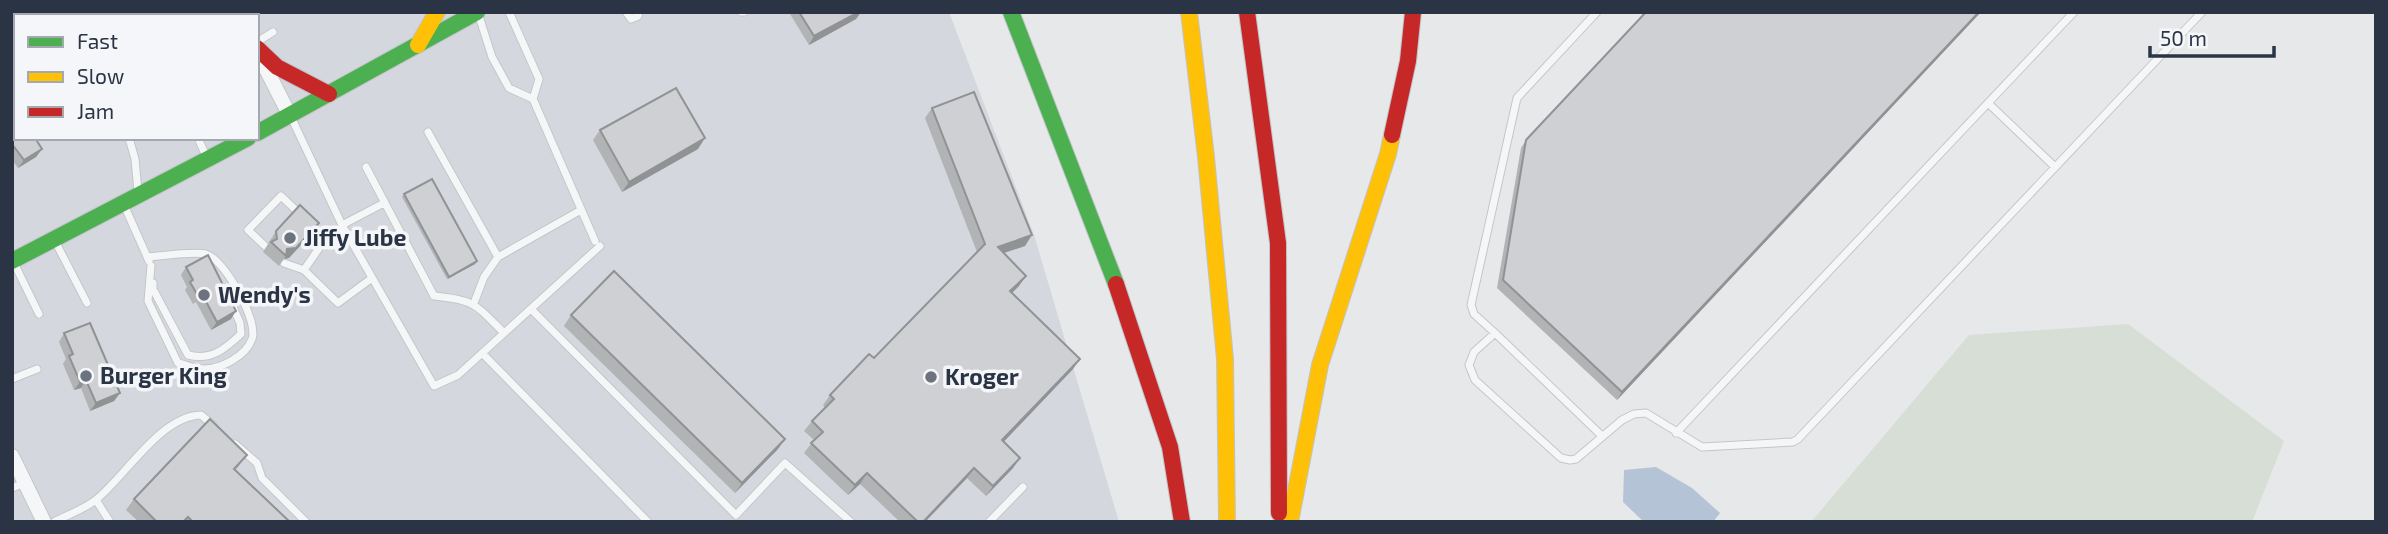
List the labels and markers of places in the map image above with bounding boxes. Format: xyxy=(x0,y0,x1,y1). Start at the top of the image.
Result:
place label: Jiffy Lube xyxy=(304,223,406,251)
marker: Jiffy Lube xyxy=(282,230,298,246)
place label: Wendy's xyxy=(218,280,311,308)
marker: Wendy's xyxy=(196,287,212,303)
place label: Burger King xyxy=(100,361,227,389)
place label: Kroger xyxy=(945,362,1019,390)
marker: Burger King xyxy=(78,368,94,384)
marker: Kroger xyxy=(923,369,939,385)

